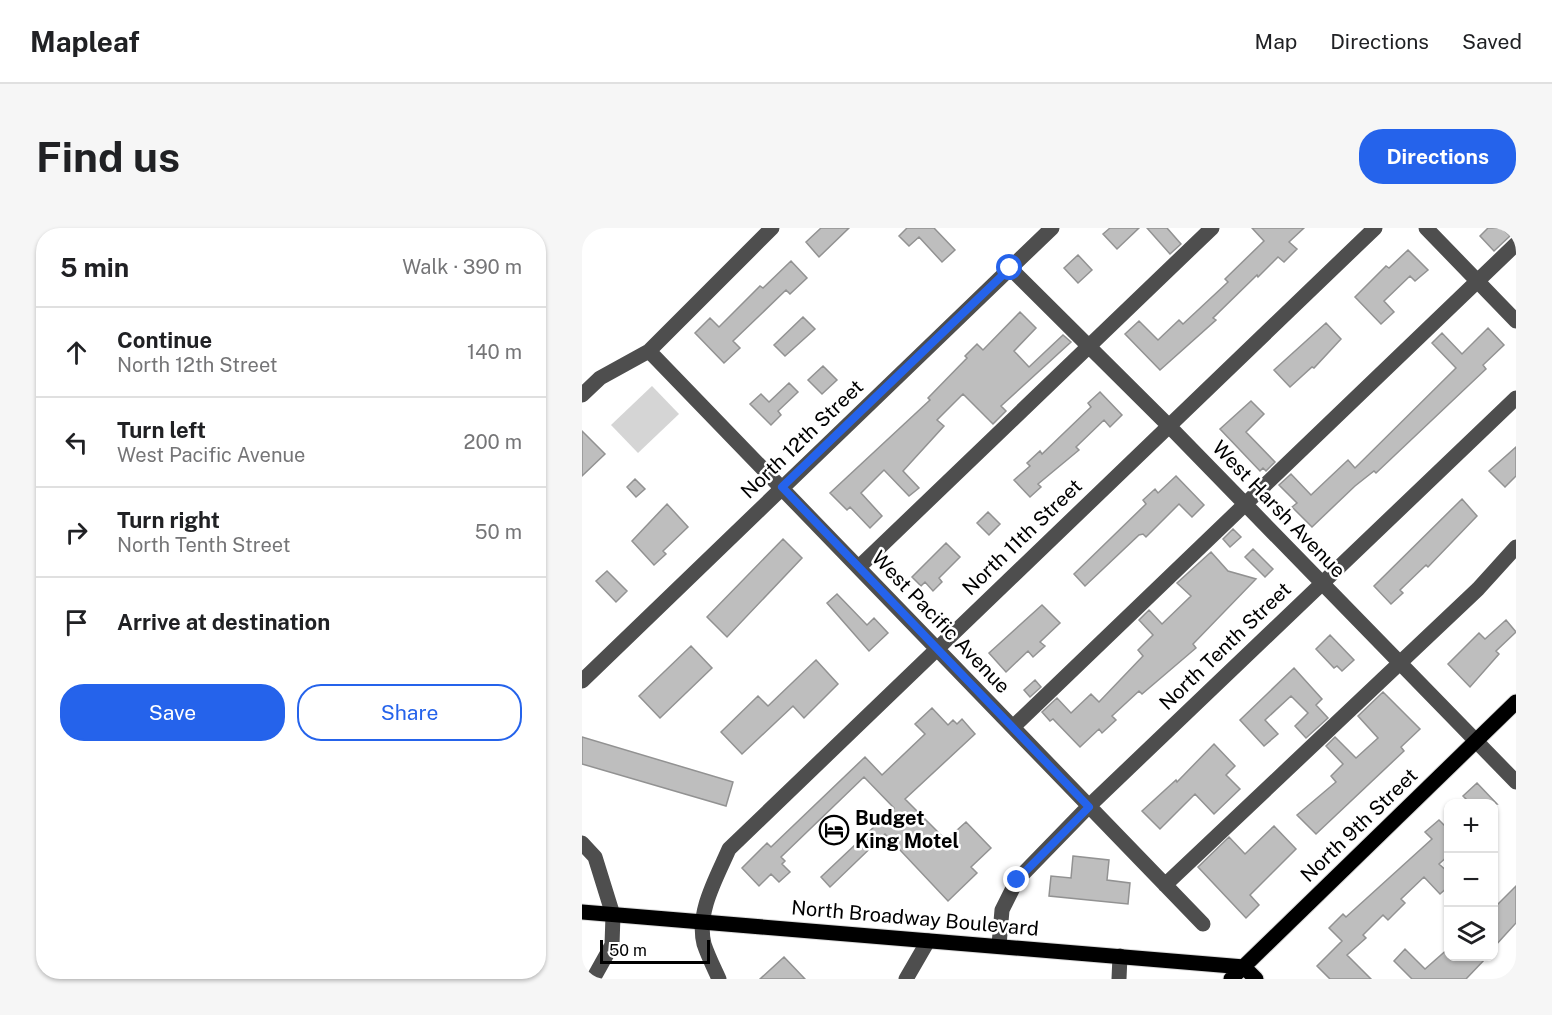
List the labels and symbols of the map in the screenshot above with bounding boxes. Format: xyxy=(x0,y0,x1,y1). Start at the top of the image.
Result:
route start xyxy=(996,254,1022,280)
street label: North 12th Street xyxy=(736,375,868,503)
street label: West Harsh Avenue xyxy=(1207,435,1351,583)
street label: North 11th Street xyxy=(957,474,1087,600)
street label: West Pacific Avenue xyxy=(867,546,1015,698)
street label: North Tenth Street xyxy=(1154,577,1296,715)
street label: North 9th Street xyxy=(1296,763,1422,887)
place label: Budget King Motel xyxy=(855,806,959,853)
hotel icon: Budget King Motel xyxy=(818,814,850,846)
route end xyxy=(1003,866,1029,892)
street label: North Broadway Boulevard xyxy=(790,895,1040,941)
scale bar xyxy=(600,937,710,964)

